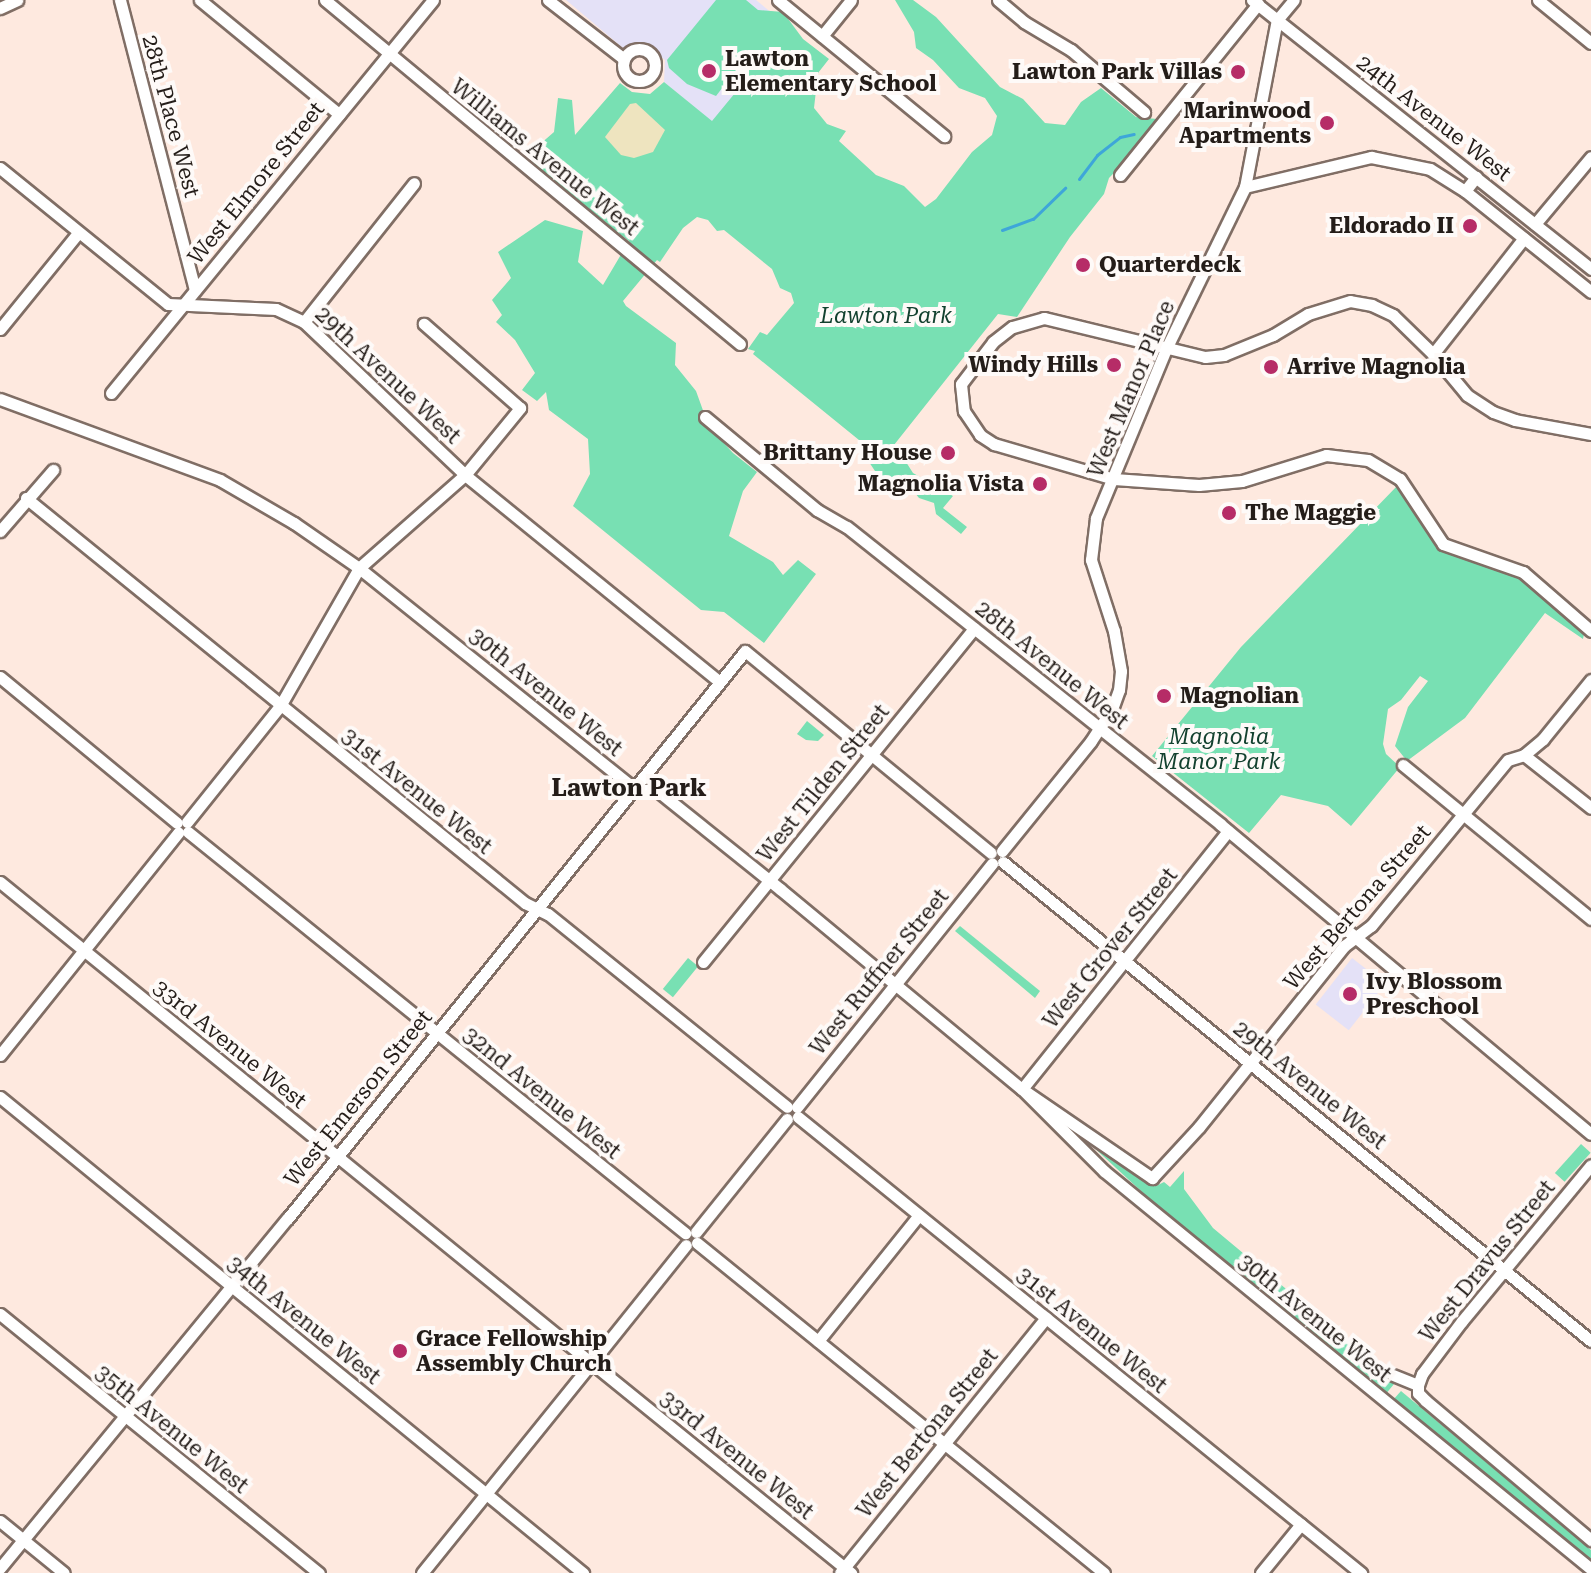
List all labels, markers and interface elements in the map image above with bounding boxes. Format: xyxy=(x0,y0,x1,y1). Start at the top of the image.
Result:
street label: 28th Place West xyxy=(137,32,205,200)
place label: Lawton Elementary School xyxy=(725,45,937,96)
street label: 24th Avenue West xyxy=(1351,49,1517,187)
place label: Lawton Park Villas xyxy=(1012,59,1222,85)
marker: Lawton Elementary School xyxy=(700,62,718,80)
marker: Lawton Park Villas xyxy=(1229,63,1247,81)
street label: Williams Avenue West xyxy=(446,73,644,241)
street label: West Elmore Street xyxy=(182,96,330,270)
place label: Marinwood Apartments xyxy=(1179,97,1311,148)
marker: Marinwood Apartments xyxy=(1318,114,1336,132)
place label: Eldorado II xyxy=(1329,213,1454,239)
marker: Eldorado II xyxy=(1461,217,1479,235)
place label: Quarterdeck xyxy=(1099,252,1241,278)
marker: Quarterdeck xyxy=(1074,256,1092,274)
street label: West Manor Place xyxy=(1082,297,1180,481)
street label: 29th Avenue West xyxy=(310,301,466,449)
park label: Lawton Park xyxy=(820,303,952,329)
place label: Windy Hills xyxy=(968,352,1098,378)
place label: Arrive Magnolia xyxy=(1287,354,1466,380)
marker: Windy Hills xyxy=(1105,356,1123,374)
marker: Arrive Magnolia xyxy=(1262,358,1280,376)
place label: Brittany House xyxy=(763,440,932,466)
marker: Brittany House xyxy=(939,444,957,462)
place label: Magnolia Vista xyxy=(858,471,1024,497)
marker: Magnolia Vista xyxy=(1031,475,1049,493)
place label: The Maggie xyxy=(1245,500,1376,526)
marker: The Maggie xyxy=(1220,504,1238,522)
street label: 28th Avenue West xyxy=(970,595,1134,735)
street label: 30th Avenue West xyxy=(464,622,628,762)
place label: Magnolian xyxy=(1180,683,1299,709)
marker: Magnolian xyxy=(1155,687,1173,705)
street label: West Tilden Street xyxy=(751,699,895,867)
street label: 31st Avenue West xyxy=(337,722,497,860)
park label: Magnolia Manor Park xyxy=(1158,723,1280,774)
district label: Lawton Park xyxy=(551,775,707,803)
street label: West Bertona Street xyxy=(1278,819,1436,995)
street label: West Grover Street xyxy=(1037,862,1183,1034)
street label: West Ruffner Street xyxy=(804,884,954,1060)
place label: Ivy Blossom Preschool xyxy=(1366,968,1502,1020)
street label: 33rd Avenue West xyxy=(148,974,312,1114)
marker: Ivy Blossom Preschool xyxy=(1341,985,1359,1003)
street label: West Emerson Street xyxy=(279,1004,437,1192)
street label: 29th Avenue West xyxy=(1228,1015,1392,1155)
street label: 32nd Avenue West xyxy=(458,1021,626,1165)
street label: West Dravus Street xyxy=(1414,1175,1560,1347)
street label: 30th Avenue West xyxy=(1233,1248,1397,1388)
street label: 34th Avenue West xyxy=(222,1250,386,1390)
street label: 31st Avenue West xyxy=(1012,1261,1172,1399)
place label: Grace Fellowship Assembly Church xyxy=(416,1325,612,1376)
marker: Grace Fellowship Assembly Church xyxy=(391,1342,409,1360)
street label: West Bertona Street xyxy=(851,1343,1003,1523)
street label: 35th Avenue West xyxy=(90,1359,254,1499)
street label: 33rd Avenue West xyxy=(655,1385,819,1525)

